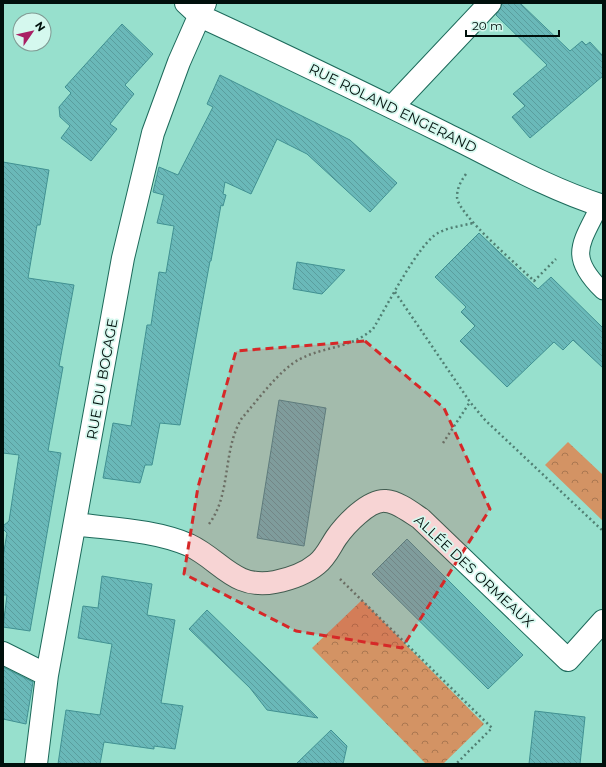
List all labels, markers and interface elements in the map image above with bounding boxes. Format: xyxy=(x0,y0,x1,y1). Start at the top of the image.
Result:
north arrow xyxy=(12,12,52,52)
scale bar xyxy=(466,12,559,38)
text: 20 m xyxy=(472,18,503,33)
text: N xyxy=(32,19,49,34)
street label: RUE ROLAND ENGERAND xyxy=(306,59,480,157)
street label: RUE DU BOCAGE xyxy=(82,317,122,441)
street label: ALLÉE DES ORMEAUX xyxy=(411,511,537,631)

